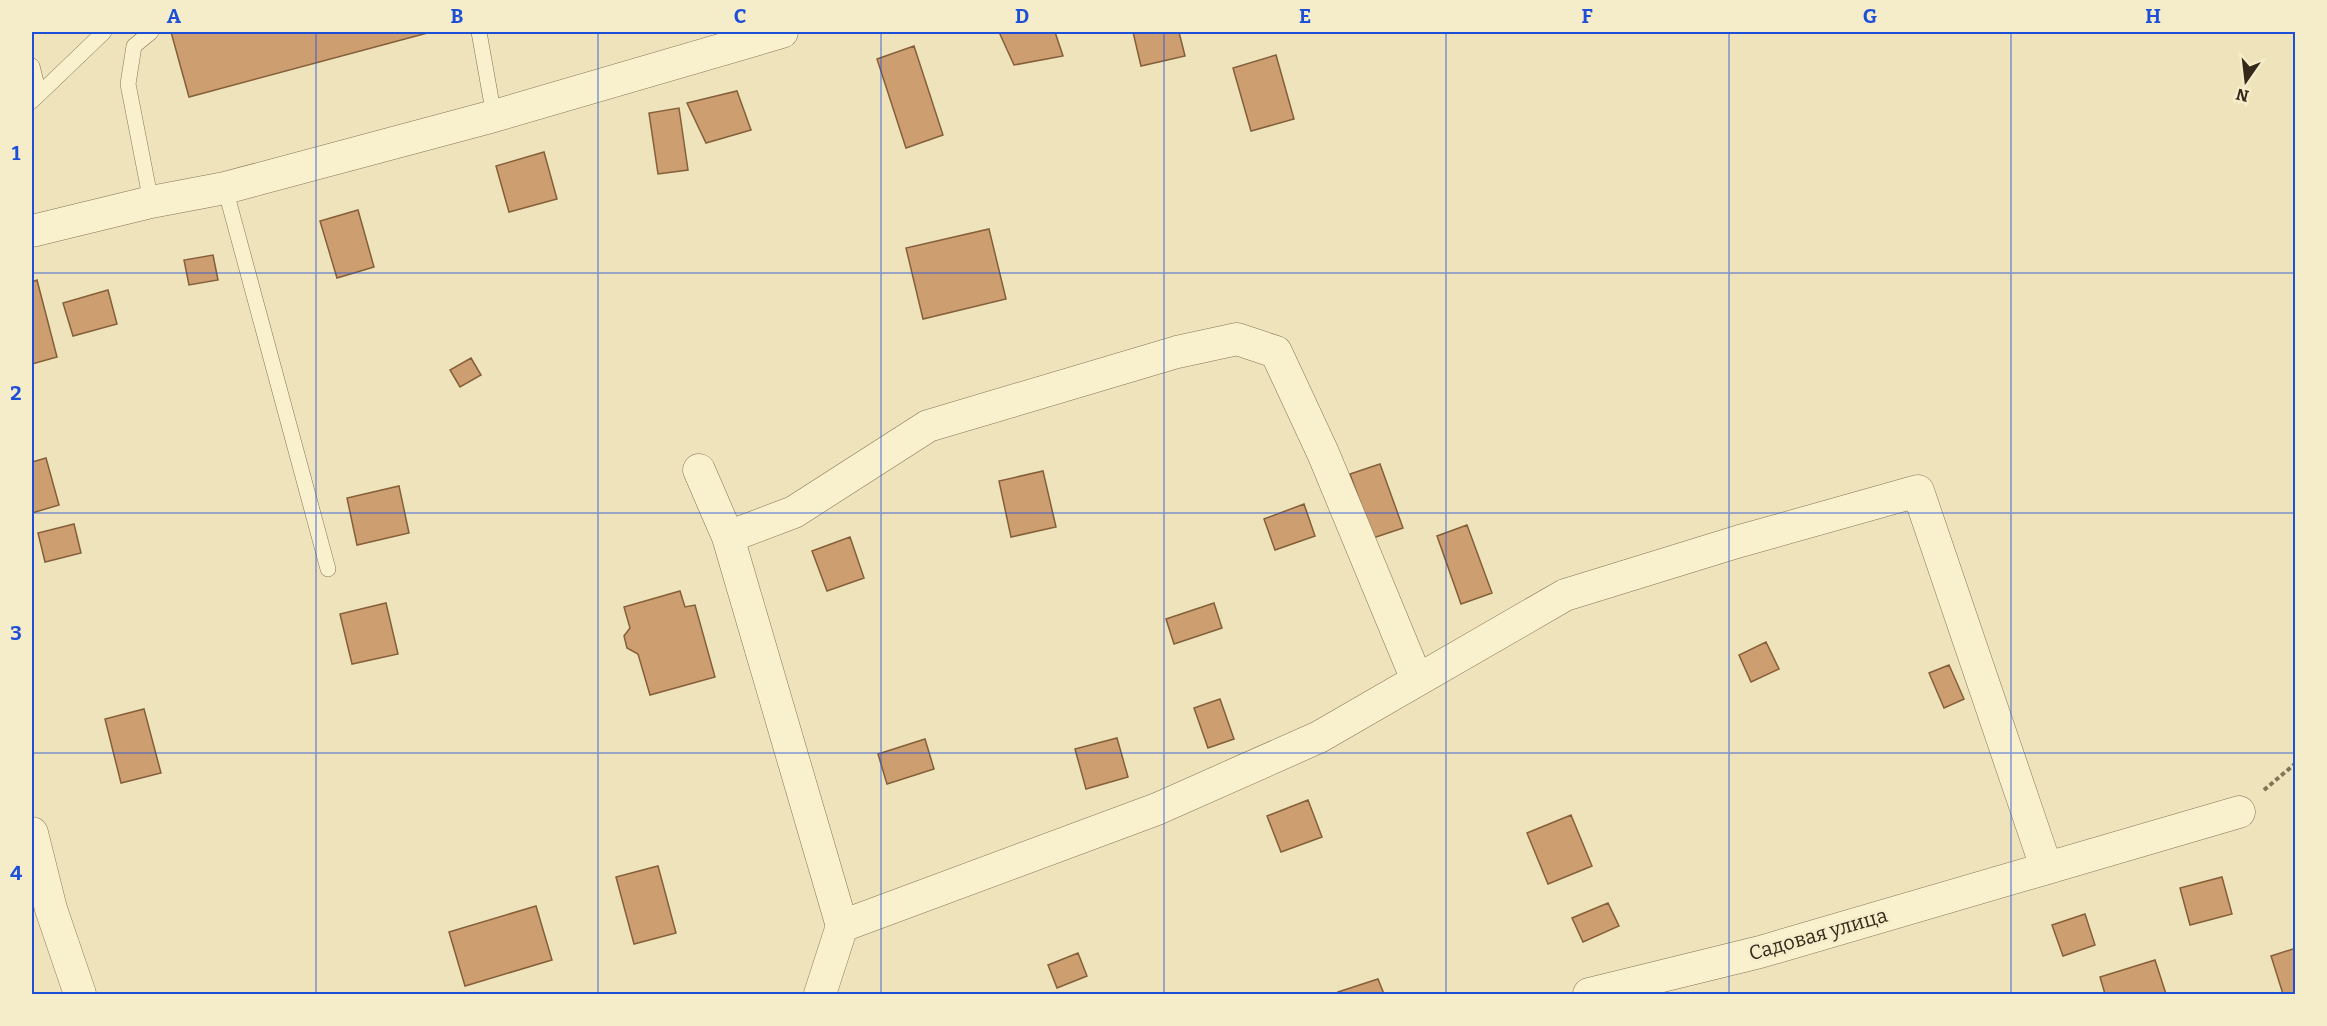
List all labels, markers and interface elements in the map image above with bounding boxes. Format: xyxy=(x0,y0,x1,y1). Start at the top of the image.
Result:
text: A xyxy=(167,4,182,28)
text: B xyxy=(451,4,464,28)
text: C xyxy=(734,4,746,28)
text: D xyxy=(1015,4,1029,28)
text: E xyxy=(1299,4,1311,28)
text: F xyxy=(1581,4,1593,28)
text: G xyxy=(1863,4,1877,28)
text: H xyxy=(2145,4,2161,28)
north arrow xyxy=(2216,51,2276,111)
text: N xyxy=(2234,84,2251,106)
text: 1 xyxy=(12,141,21,165)
text: 2 xyxy=(10,381,22,405)
text: 3 xyxy=(10,621,22,645)
text: 4 xyxy=(10,861,22,885)
street label: Садовая улица xyxy=(1746,903,1890,965)

